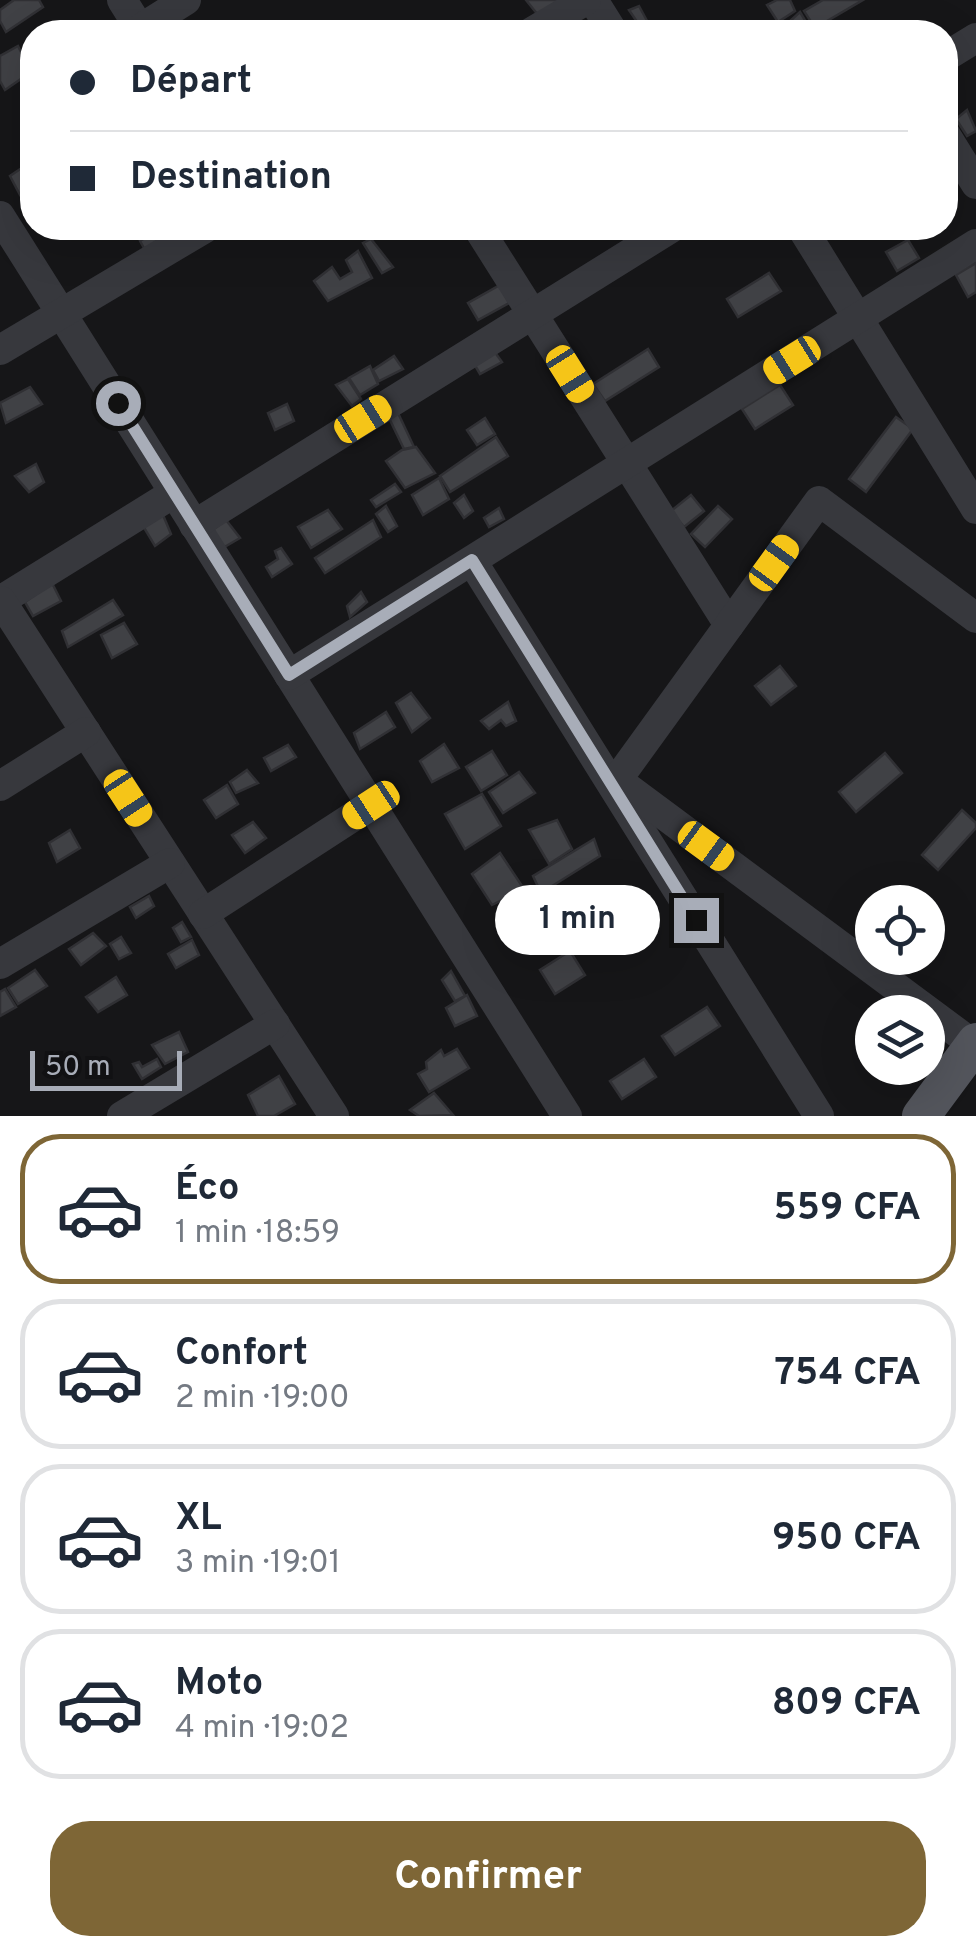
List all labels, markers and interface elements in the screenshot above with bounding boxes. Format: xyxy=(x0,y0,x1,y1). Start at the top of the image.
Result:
text: Départ xyxy=(130,58,252,107)
text: Destination xyxy=(130,154,332,203)
car xyxy=(759,331,825,389)
car xyxy=(541,341,599,407)
route start xyxy=(96,381,141,426)
car xyxy=(330,390,396,448)
car xyxy=(744,530,804,596)
car xyxy=(99,765,157,831)
car xyxy=(338,776,404,834)
car xyxy=(673,816,739,876)
callout: 1 min xyxy=(496,885,661,955)
map controls xyxy=(855,885,945,1085)
button: locate xyxy=(855,885,945,975)
route end xyxy=(674,898,719,943)
text: 1 min xyxy=(539,900,616,940)
button: layers xyxy=(855,995,945,1085)
scale bar xyxy=(30,1046,182,1090)
text: 50 m xyxy=(45,1050,111,1086)
icon: car xyxy=(55,1164,145,1254)
text: Éco xyxy=(175,1165,239,1214)
text: 559 CFA xyxy=(774,1185,921,1234)
text: 1 min · 18:59 xyxy=(175,1214,340,1254)
icon: car xyxy=(55,1329,145,1419)
text: Confort xyxy=(175,1330,308,1379)
text: 754 CFA xyxy=(775,1350,921,1399)
text: 2 min · 19:00 xyxy=(175,1379,349,1419)
icon: car xyxy=(55,1494,145,1584)
text: XL xyxy=(175,1495,222,1544)
text: 950 CFA xyxy=(772,1515,921,1564)
text: 3 min · 19:01 xyxy=(175,1544,341,1584)
icon: car xyxy=(55,1659,145,1749)
text: Moto xyxy=(175,1660,263,1709)
text: 809 CFA xyxy=(772,1680,921,1729)
text: 4 min · 19:02 xyxy=(175,1709,349,1749)
button: Confirmer xyxy=(50,1821,926,1936)

